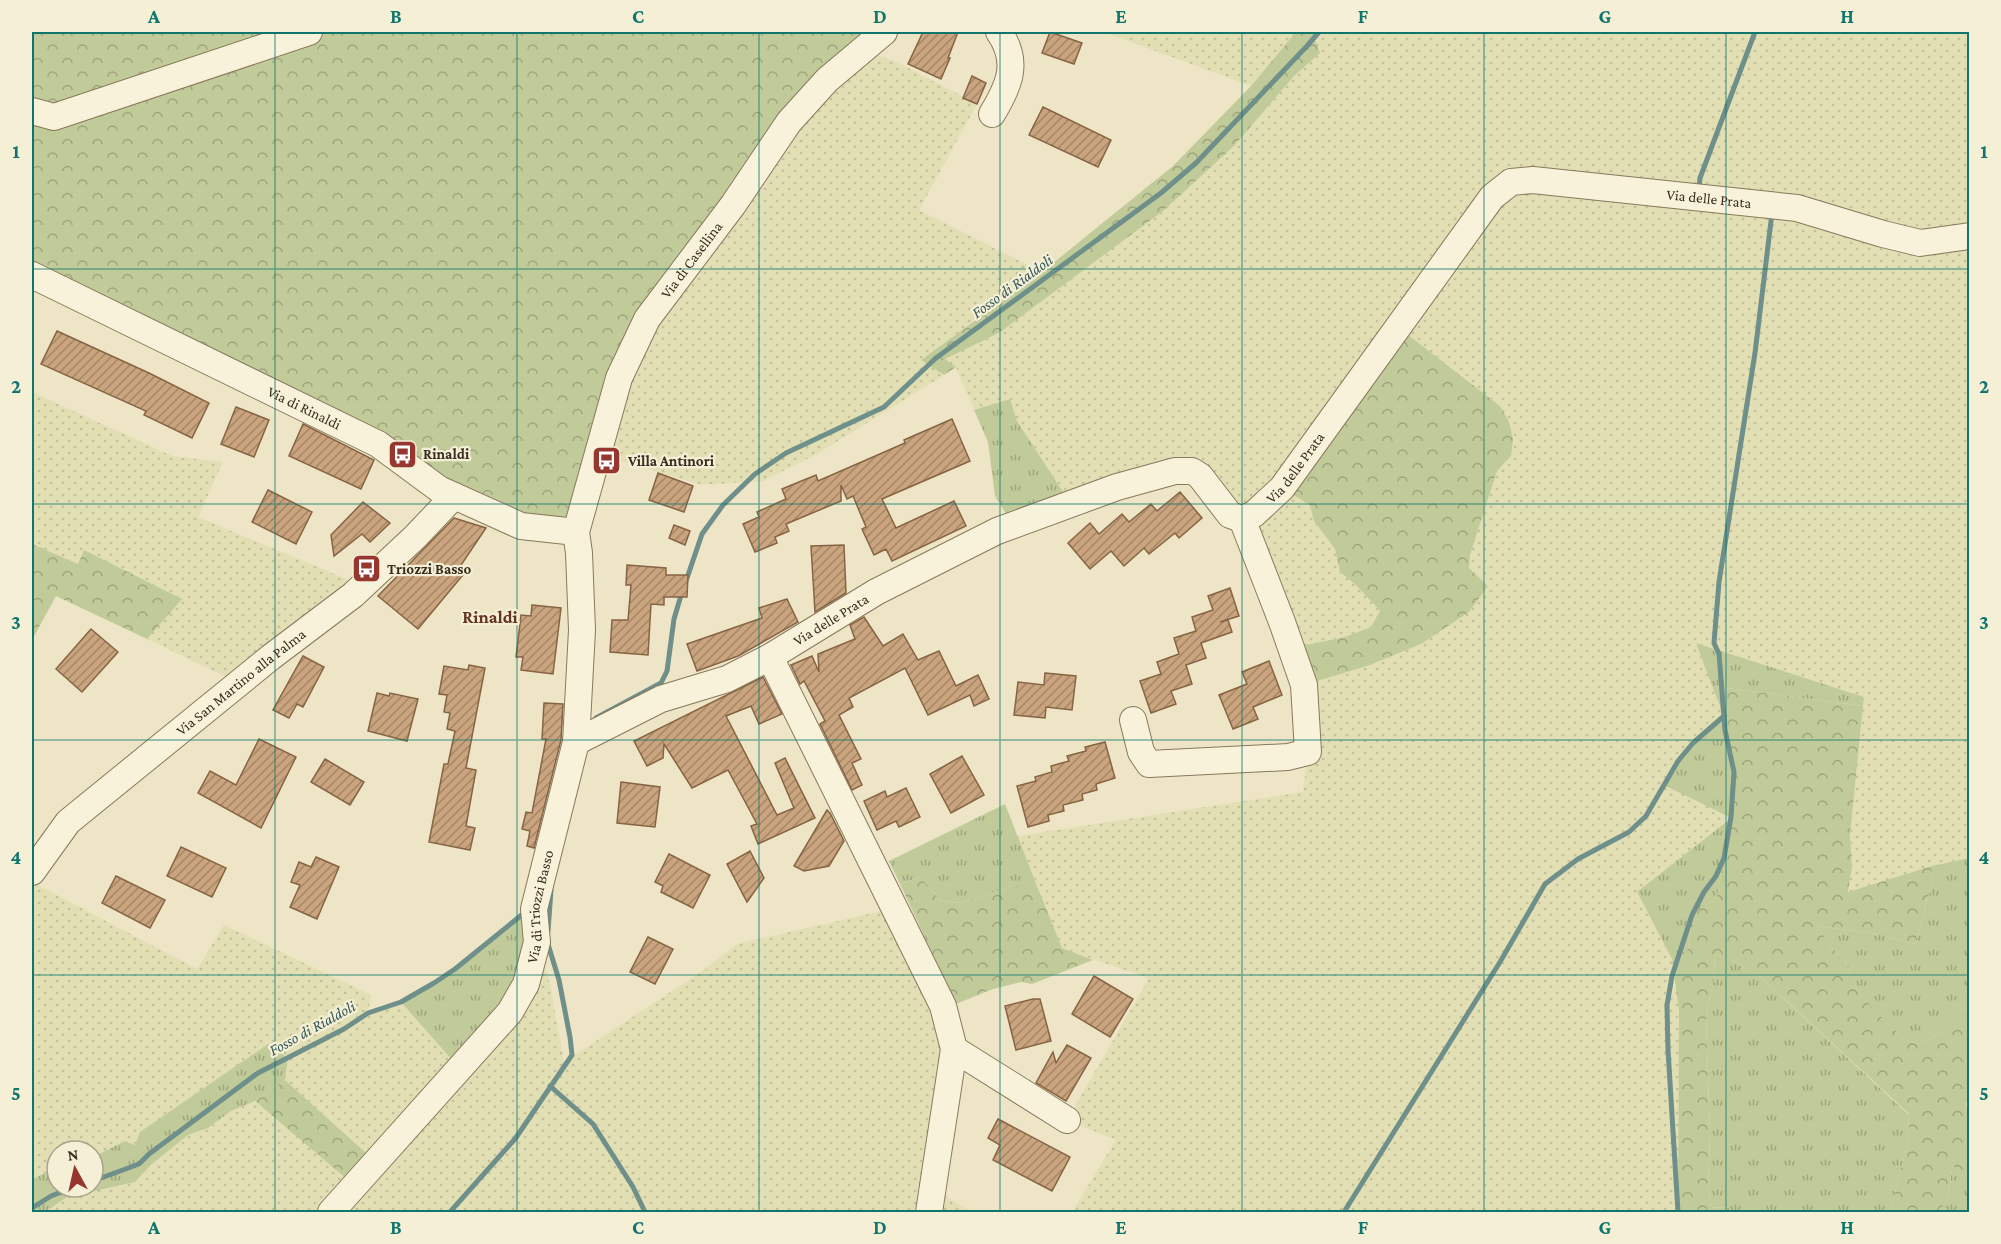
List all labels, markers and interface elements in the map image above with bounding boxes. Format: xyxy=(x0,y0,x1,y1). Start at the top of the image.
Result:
text: A xyxy=(147,5,161,27)
text: B xyxy=(390,5,402,27)
text: C xyxy=(632,5,644,27)
text: D xyxy=(873,5,887,27)
text: E xyxy=(1115,5,1127,27)
text: F xyxy=(1358,5,1369,27)
text: G xyxy=(1599,5,1612,27)
text: H xyxy=(1840,5,1854,27)
text: 1 xyxy=(12,140,20,162)
text: 1 xyxy=(1980,140,1988,162)
street label: Via delle Prata xyxy=(1666,186,1752,211)
street label: Via di Casellina xyxy=(658,218,726,301)
water label: Fosso di Rialdoli xyxy=(968,251,1056,321)
text: 2 xyxy=(11,375,21,397)
text: 2 xyxy=(1979,375,1989,397)
street label: Via di Rinaldi xyxy=(265,383,344,433)
street label: Via delle Prata xyxy=(1263,429,1328,506)
bus stop icon: Rinaldi xyxy=(386,438,418,470)
bus stop icon: Villa Antinori xyxy=(591,445,623,477)
place label: Rinaldi xyxy=(423,446,470,462)
place label: Villa Antinori xyxy=(627,453,715,469)
bus stop icon: Triozzi Basso xyxy=(350,553,382,585)
place label: Triozzi Basso xyxy=(387,561,471,577)
street label: Via delle Prata xyxy=(790,591,871,649)
district label: Rinaldi xyxy=(462,607,519,627)
text: 3 xyxy=(11,611,21,633)
text: 3 xyxy=(1979,611,1989,633)
street label: Via San Martino alla Palma xyxy=(173,626,309,739)
text: 4 xyxy=(11,846,22,868)
text: 4 xyxy=(1979,846,1990,868)
street label: Via di Triozzi Basso xyxy=(524,848,557,965)
water label: Fosso di Rialdoli xyxy=(266,997,359,1059)
text: 5 xyxy=(11,1082,21,1104)
text: 5 xyxy=(1979,1082,1989,1104)
north arrow xyxy=(45,1139,105,1199)
text: N xyxy=(66,1145,80,1164)
text: A xyxy=(147,1216,161,1238)
text: B xyxy=(390,1216,402,1238)
text: C xyxy=(632,1216,644,1238)
text: D xyxy=(873,1216,887,1238)
text: E xyxy=(1115,1216,1127,1238)
text: F xyxy=(1358,1216,1369,1238)
text: G xyxy=(1599,1216,1612,1238)
text: H xyxy=(1840,1216,1854,1238)

